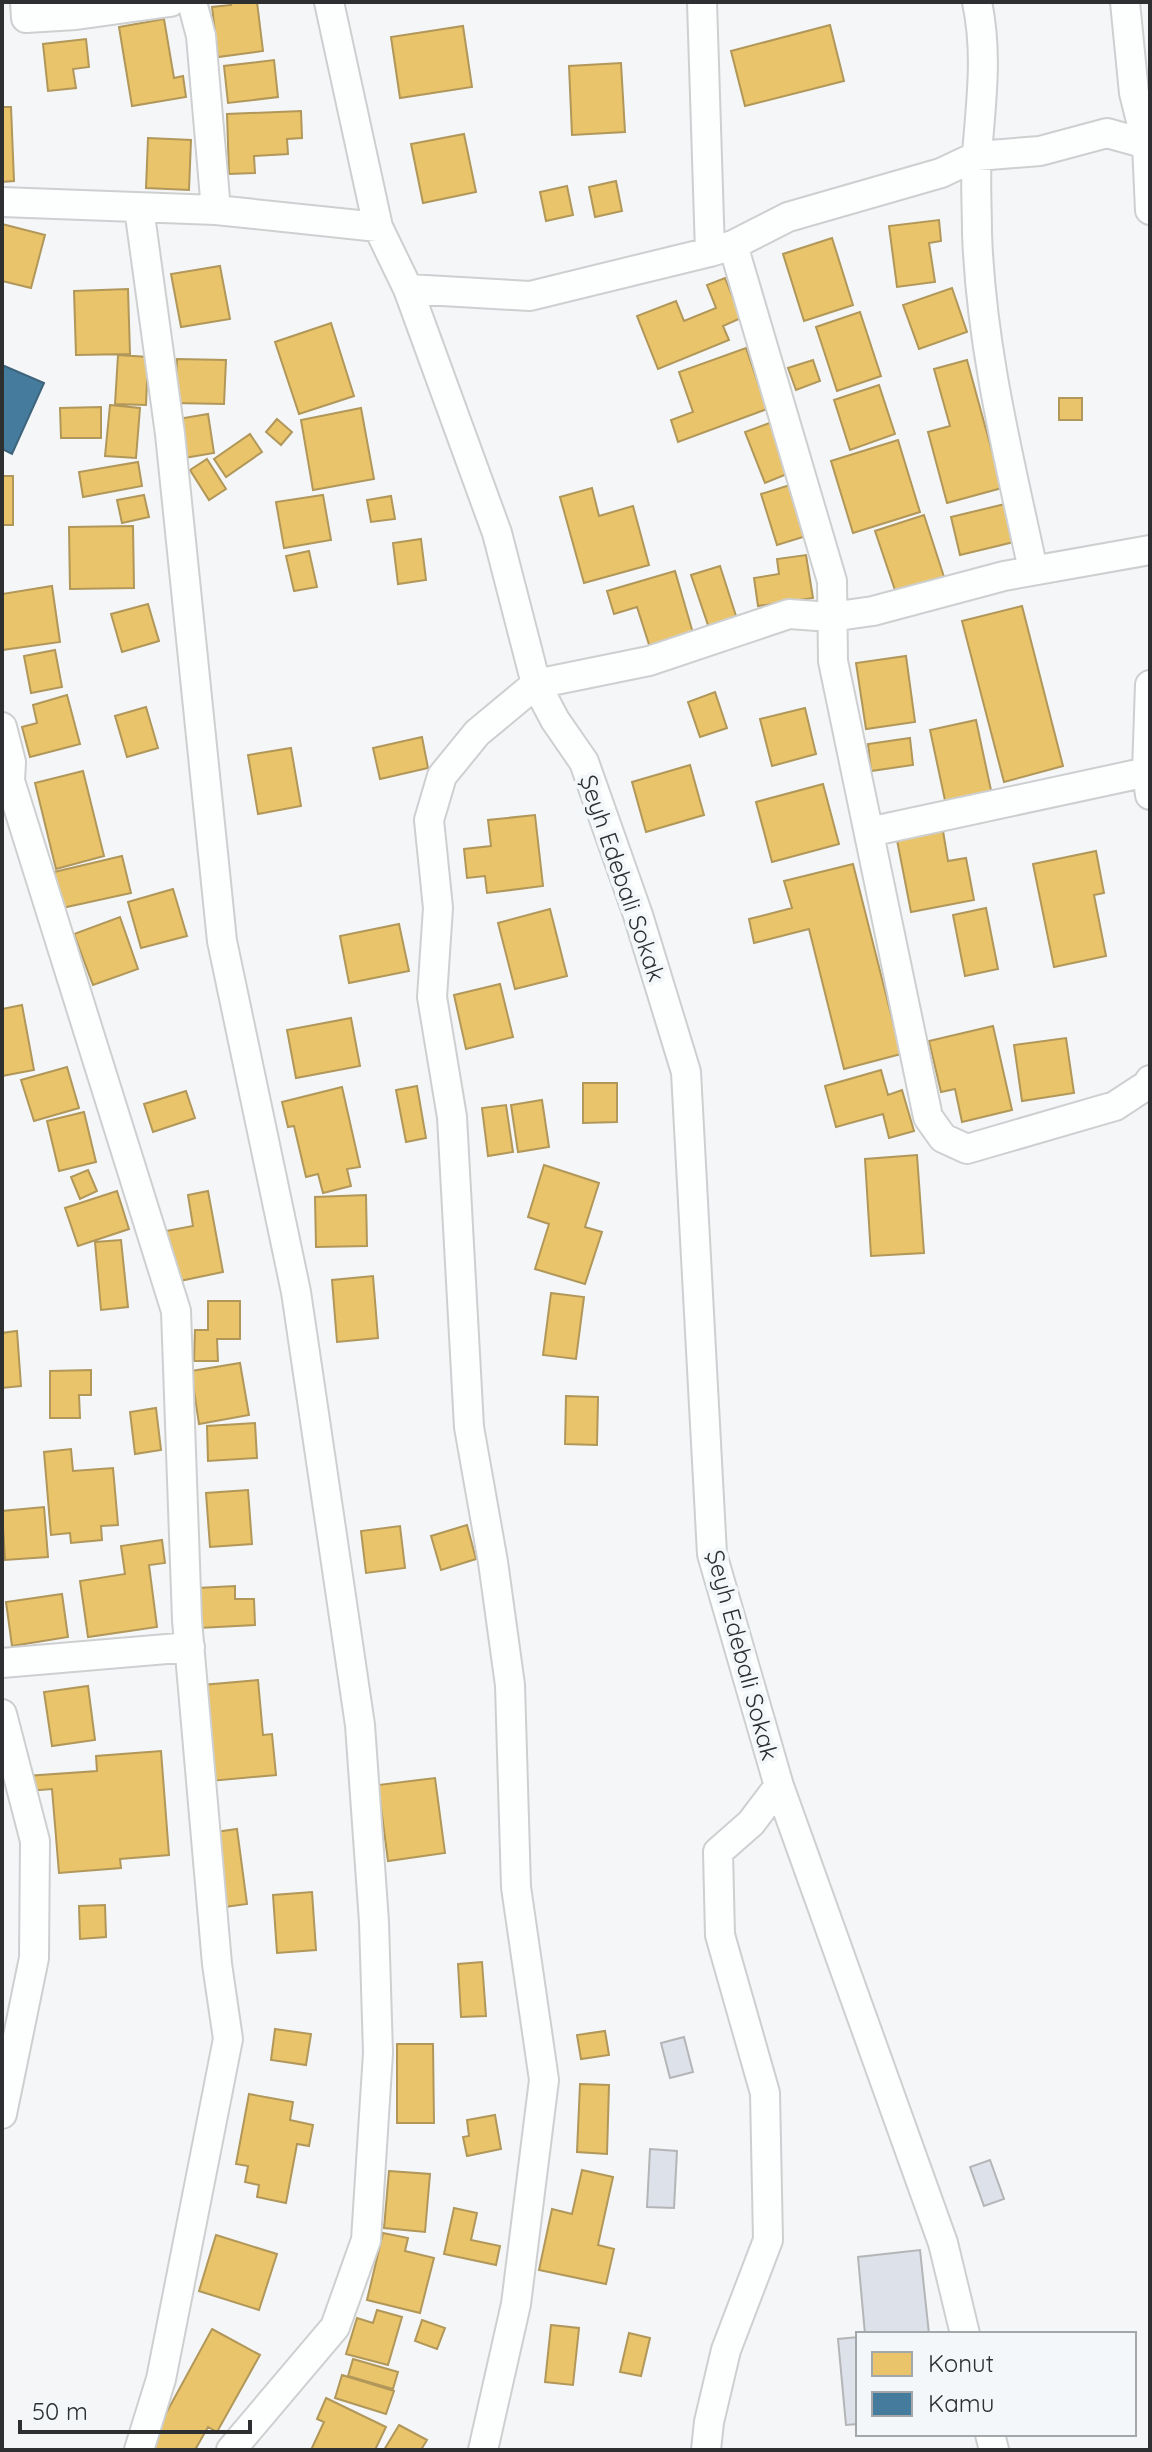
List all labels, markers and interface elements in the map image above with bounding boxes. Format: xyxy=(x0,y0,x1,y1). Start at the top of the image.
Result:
street label: Şeyh Edebali Sokak xyxy=(574,771,672,985)
street label: Şeyh Edebali Sokak xyxy=(700,1546,786,1764)
legend xyxy=(856,2332,1136,2436)
text: Konut xyxy=(928,2348,994,2378)
scale bar xyxy=(20,2384,250,2434)
text: Kamu xyxy=(928,2388,994,2418)
text: 50 m xyxy=(32,2396,88,2426)

